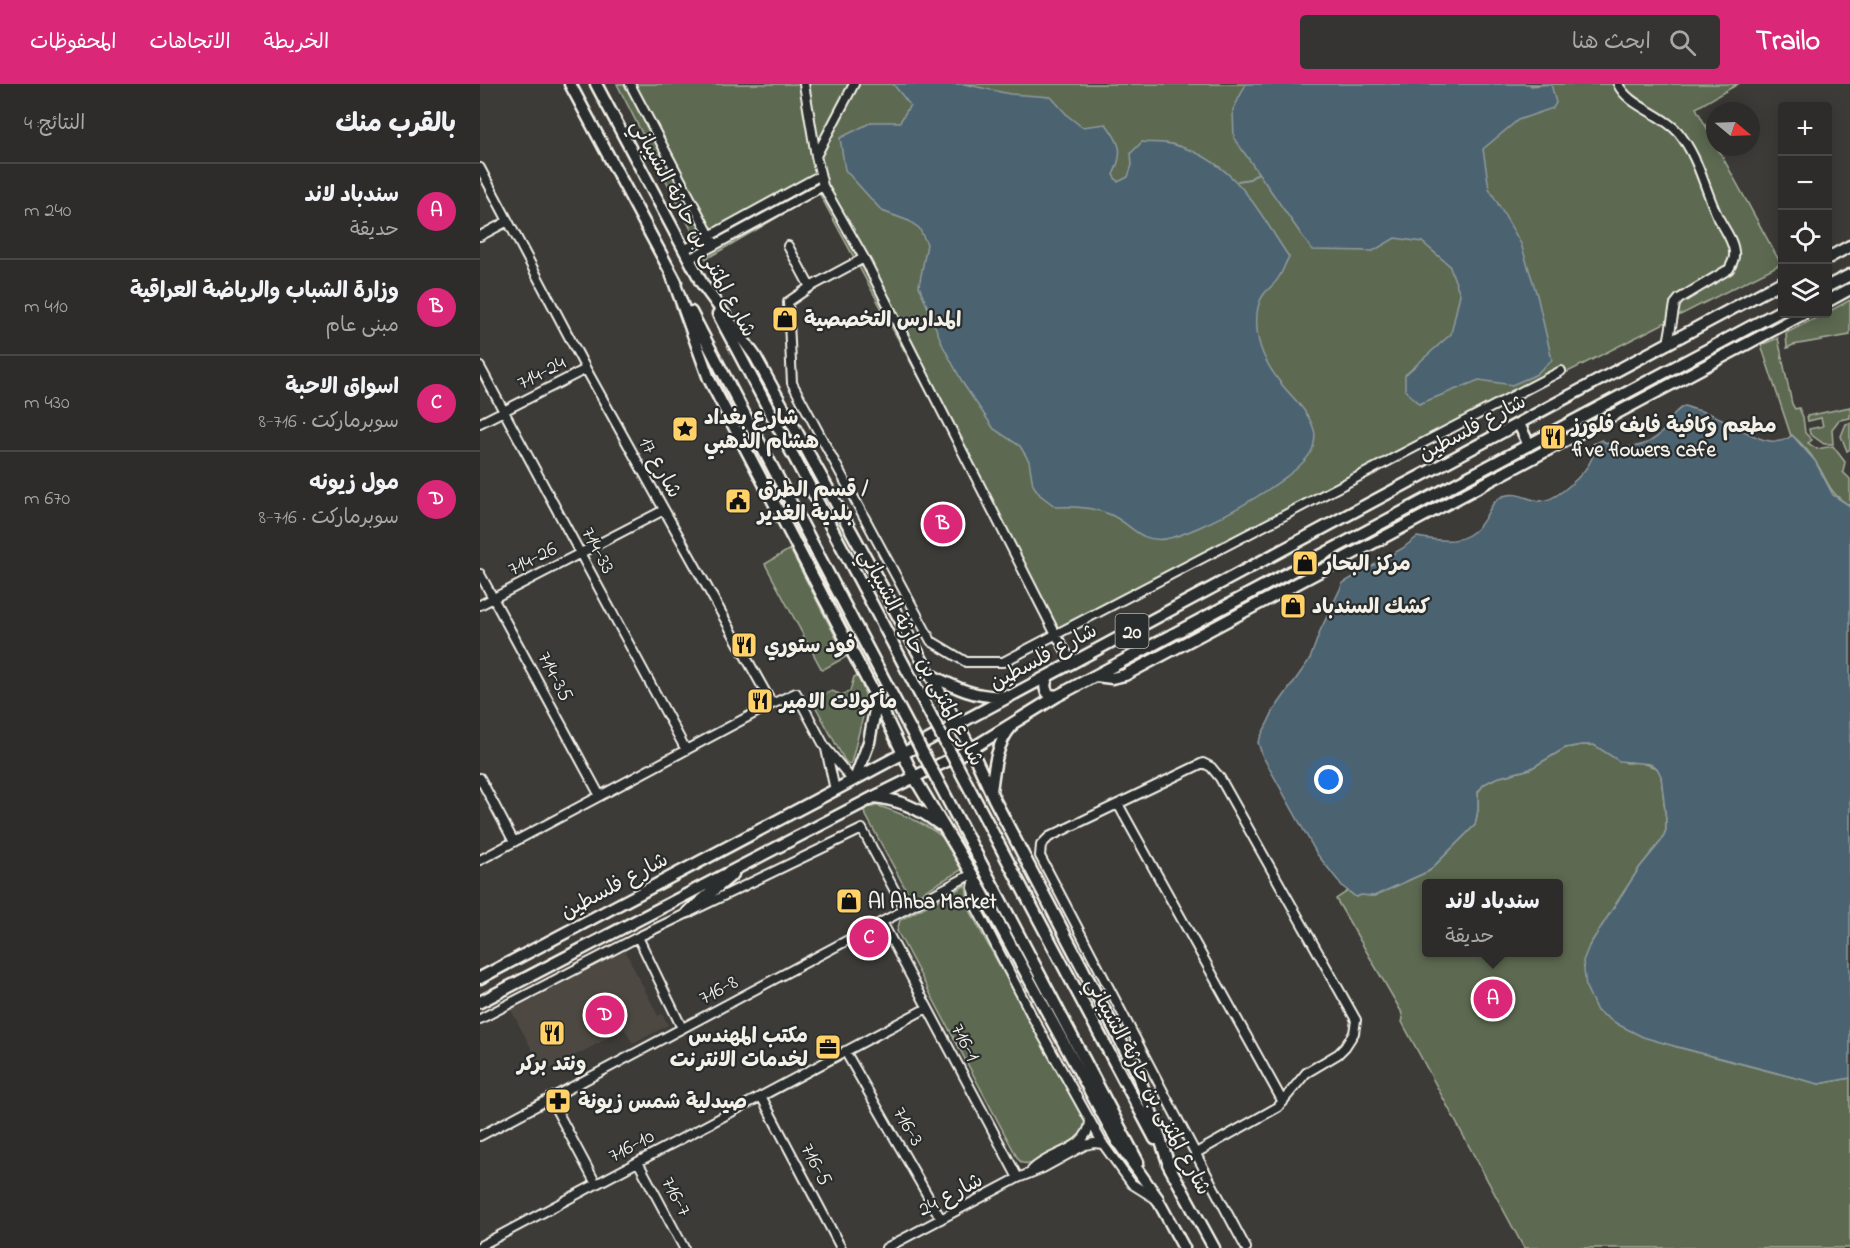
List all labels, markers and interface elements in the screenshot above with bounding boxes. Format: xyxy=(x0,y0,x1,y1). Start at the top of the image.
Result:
search box xyxy=(1300,15,1720,69)
text: Trailo xyxy=(1756,22,1820,63)
icon: search xyxy=(1666,26,1699,59)
text: ابحث هنا xyxy=(1572,27,1651,59)
text: المحفوظات xyxy=(30,28,116,58)
text: الاتجاهات xyxy=(149,28,231,58)
text: الخريطة xyxy=(264,28,329,58)
north arrow xyxy=(1706,102,1760,156)
map controls xyxy=(1778,102,1832,318)
button: + xyxy=(1778,102,1832,156)
text: بالقرب منك xyxy=(335,106,456,144)
text: النتائج: 4 xyxy=(24,110,85,139)
street label: شارع المثنى بن حارثة الشيباني xyxy=(620,115,762,344)
button: − xyxy=(1778,156,1832,210)
text: سندباد لاند xyxy=(305,180,399,212)
text: 240 m xyxy=(24,197,71,226)
text: A xyxy=(430,197,443,226)
button: locate xyxy=(1778,210,1832,264)
text: حديقة xyxy=(350,216,399,245)
button: layers xyxy=(1778,264,1832,318)
text: وزارة الشباب والرياضة العراقية xyxy=(130,276,399,308)
text: 410 m xyxy=(24,293,68,322)
text: B xyxy=(430,293,443,322)
shop icon: المدارس التخصصية xyxy=(770,304,800,334)
place label: المدارس التخصصية xyxy=(804,306,961,336)
text: مبنى عام xyxy=(326,312,399,341)
street label: 714-24 xyxy=(512,349,572,399)
text: اسواق الاحبة xyxy=(285,372,399,404)
street label: شارع فلسطين xyxy=(1414,388,1532,470)
text: 430 m xyxy=(24,389,70,418)
text: C xyxy=(431,389,442,418)
place label: شارع بغداد هشام الذهبي xyxy=(704,404,819,460)
text: سوبرماركت · 716-8 xyxy=(258,408,399,437)
place label: مطعم وكافية فايف فلورز five flowers cafe xyxy=(1570,412,1777,466)
place icon: شارع بغداد هشام الذهبي xyxy=(670,414,700,444)
restaurant icon: مطعم وكافية فايف فلورز five flowers cafe xyxy=(1538,422,1568,452)
street label: شارع 17 xyxy=(630,432,688,504)
text: مول زيونه xyxy=(309,468,399,500)
place label: قسم الطرق / بلدية الغدير xyxy=(756,476,869,530)
text: 670 m xyxy=(24,485,70,514)
text: D xyxy=(429,485,444,514)
public building icon: قسم الطرق / بلدية الغدير xyxy=(723,486,753,516)
pin: B xyxy=(924,502,962,546)
text: سوبرماركت · 716-8 xyxy=(258,504,399,533)
street label: 714-33 xyxy=(572,522,622,580)
street label: 714-26 xyxy=(503,535,563,585)
street label: شارع المثنى بن حارثة الشيباني xyxy=(848,544,990,773)
shop icon: مركز البحار xyxy=(1290,548,1320,578)
place label: مركز البحار xyxy=(1322,550,1411,580)
shop icon: كشك السندباد xyxy=(1278,591,1308,621)
place label: كشك السندباد xyxy=(1312,593,1431,623)
road number: 20 xyxy=(1116,614,1148,648)
street label: شارع فلسطين xyxy=(985,617,1103,699)
restaurant icon: فود ستوري xyxy=(729,630,759,660)
place label: فود ستوري xyxy=(764,632,856,662)
street label: 714-35 xyxy=(529,647,580,707)
restaurant icon: مأكولات الامير xyxy=(745,686,775,716)
place label: مأكولات الامير xyxy=(778,688,897,718)
your location xyxy=(1314,765,1343,794)
street label: شارع فلسطين xyxy=(556,846,674,928)
popup xyxy=(1422,879,1563,957)
shop icon: Al Ahba Market xyxy=(834,886,864,916)
text: سندباد لاند xyxy=(1445,887,1540,919)
place label: Al Ahba Market xyxy=(868,888,998,918)
pin: C xyxy=(850,916,888,960)
text: حديقة xyxy=(1445,923,1494,952)
street label: 716-8 xyxy=(694,968,744,1013)
street label: شارع المثنى بن حارثة الشيباني xyxy=(1075,973,1217,1202)
pin: A xyxy=(1474,976,1512,1022)
pin: D xyxy=(586,992,624,1038)
restaurant icon: ونتد بركر xyxy=(537,1018,567,1048)
street label: 716-1 xyxy=(942,1019,987,1068)
place label: مكتب المهندس لخدمات الانترنت xyxy=(670,1022,808,1076)
office icon: مكتب المهندس لخدمات الانترنت xyxy=(813,1032,843,1062)
place label: ونتد بركر xyxy=(516,1050,586,1080)
pharmacy icon: صيدلية شمس زيونة xyxy=(543,1086,573,1116)
place label: صيدلية شمس زيونة xyxy=(578,1088,747,1118)
street label: 716-3 xyxy=(884,1102,931,1152)
street label: 716-10 xyxy=(604,1122,660,1171)
street label: 716-5 xyxy=(792,1138,839,1192)
street label: شارع 24 xyxy=(913,1166,989,1225)
street label: 716-7 xyxy=(652,1172,698,1222)

